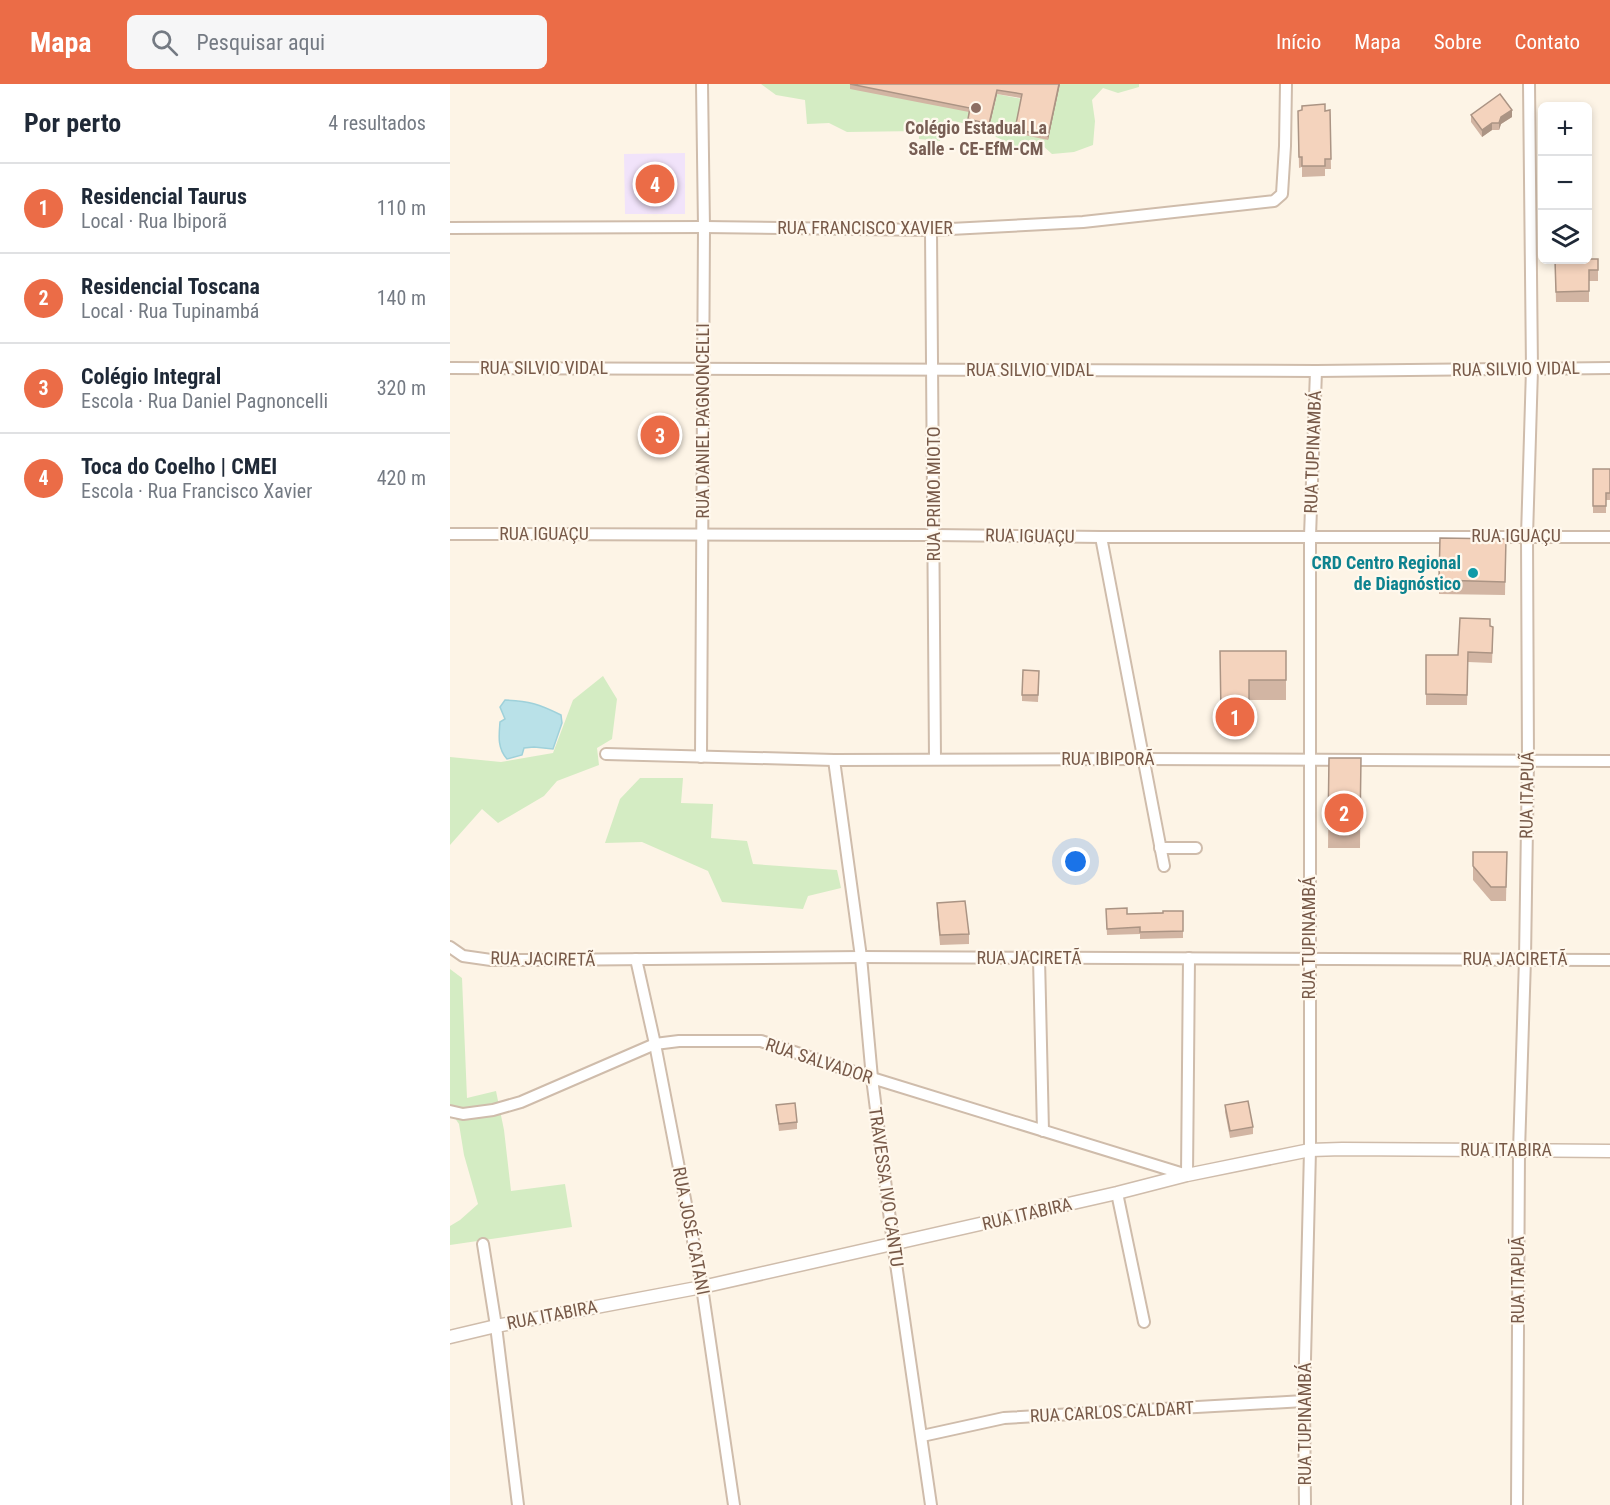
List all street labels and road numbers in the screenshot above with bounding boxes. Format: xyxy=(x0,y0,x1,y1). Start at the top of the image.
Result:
street label: RUA FRANCISCO XAVIER xyxy=(777,217,953,238)
street label: RUA DANIEL PAGNONCELLI xyxy=(692,323,713,519)
street label: RUA SILVIO VIDAL xyxy=(480,357,608,378)
street label: RUA SILVIO VIDAL xyxy=(1452,357,1581,380)
street label: RUA SILVIO VIDAL xyxy=(966,359,1094,380)
street label: RUA TUPINAMBÁ xyxy=(1300,389,1325,514)
street label: RUA PRIMO MIOTO xyxy=(923,426,944,562)
street label: RUA IGUAÇU xyxy=(499,523,589,544)
street label: RUA IGUAÇU xyxy=(985,524,1075,547)
street label: RUA IGUAÇU xyxy=(1471,525,1561,546)
street label: RUA IBIPORÃ xyxy=(1061,748,1155,769)
street label: RUA ITAPUÃ xyxy=(1515,750,1538,839)
street label: RUA TUPINAMBÁ xyxy=(1298,876,1319,1000)
street label: RUA JACIRETÃ xyxy=(490,947,596,970)
street label: RUA JACIRETÃ xyxy=(976,947,1082,968)
street label: RUA JACIRETÃ xyxy=(1462,948,1568,969)
street label: RUA SALVADOR xyxy=(763,1033,876,1088)
street label: TRAVESSA IVO CANTU xyxy=(865,1106,908,1268)
street label: RUA ITABIRA xyxy=(1460,1139,1552,1160)
street label: RUA JOSÉ CATANI xyxy=(669,1165,714,1297)
street label: RUA ITABIRA xyxy=(980,1193,1074,1234)
street label: RUA ITAPUÃ xyxy=(1507,1236,1528,1324)
street label: RUA ITABIRA xyxy=(505,1295,599,1334)
street label: RUA TUPINAMBÁ xyxy=(1294,1362,1315,1486)
street label: RUA CARLOS CALDART xyxy=(1029,1397,1195,1426)

